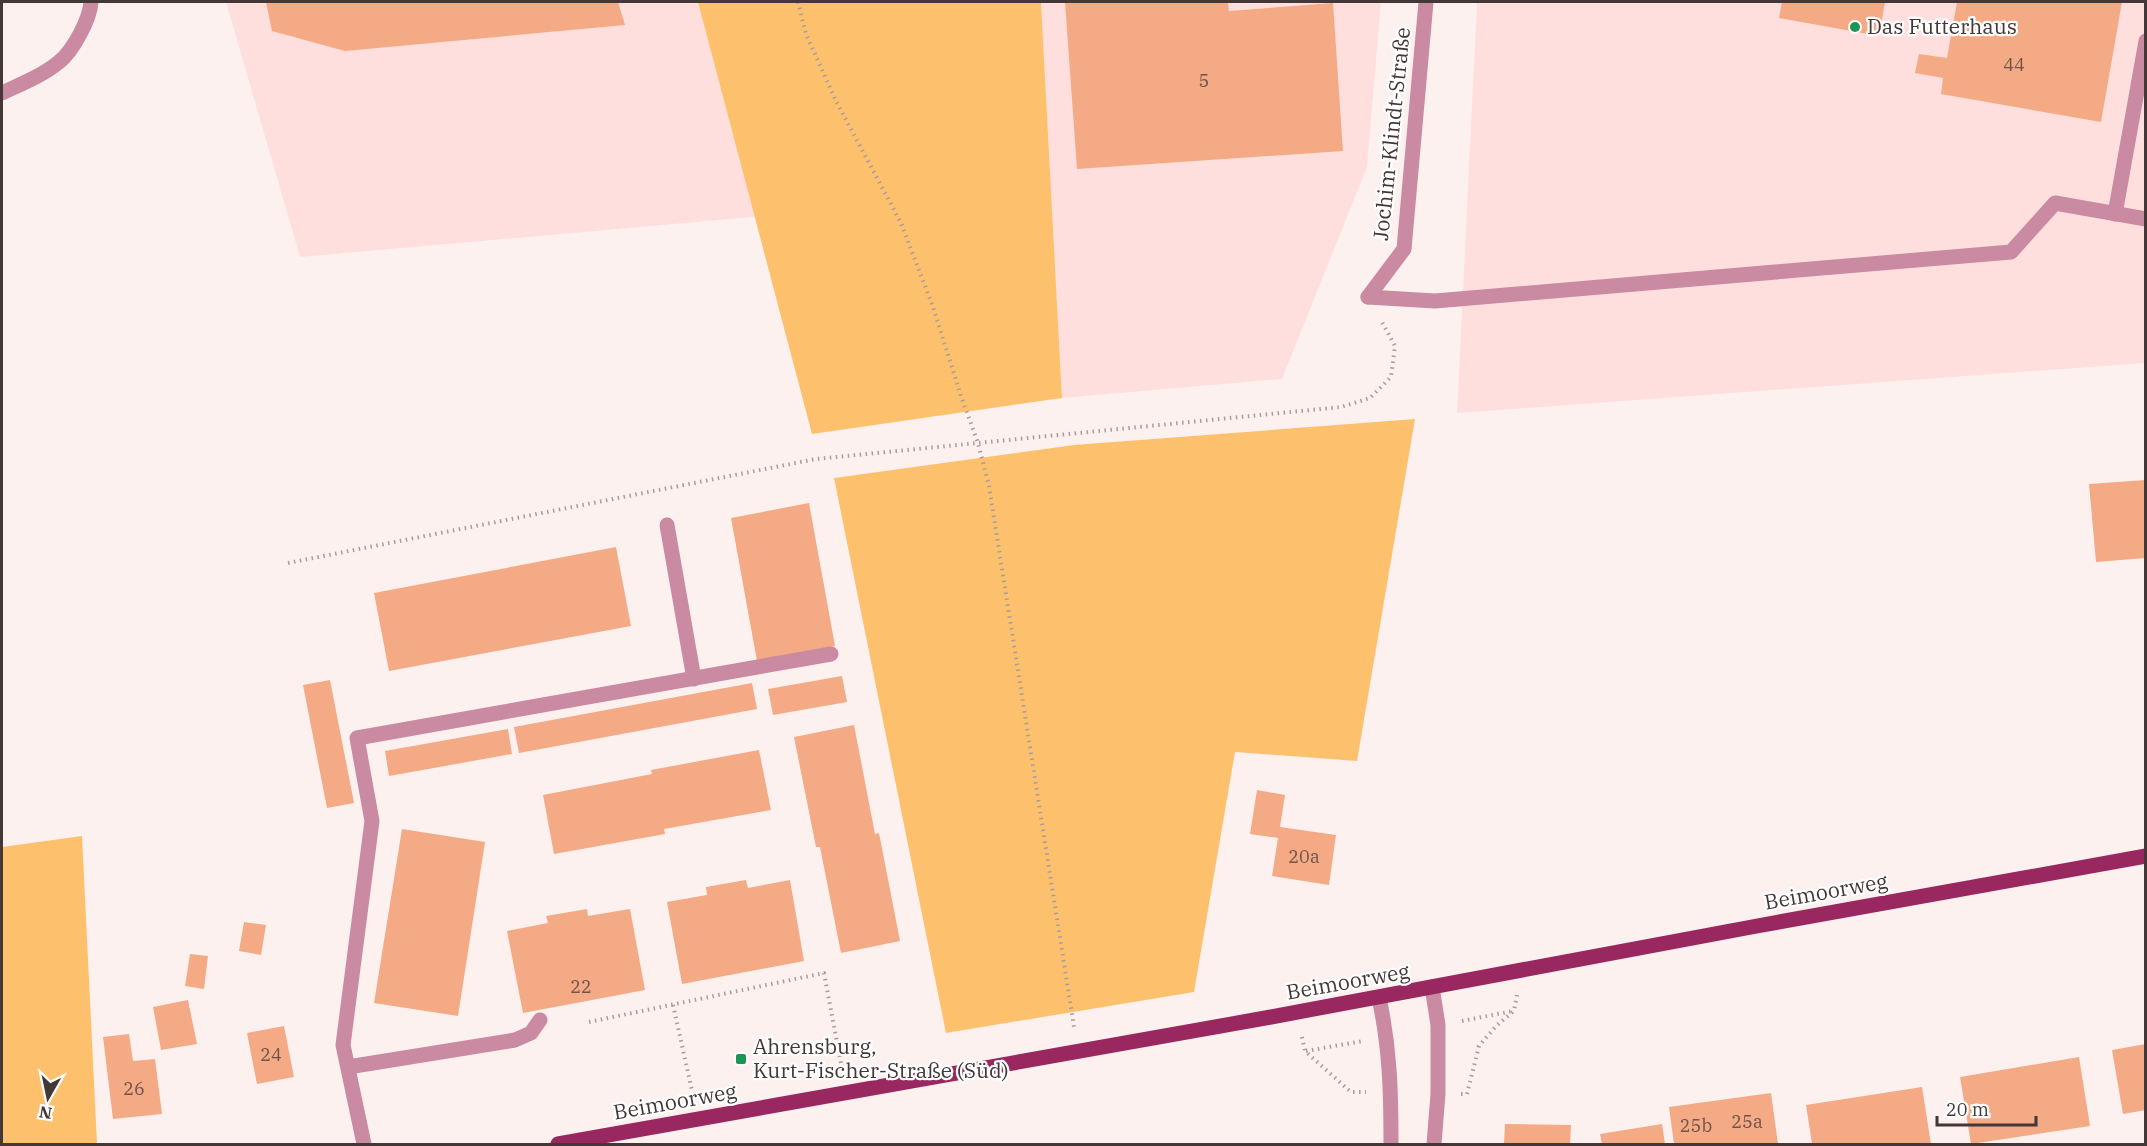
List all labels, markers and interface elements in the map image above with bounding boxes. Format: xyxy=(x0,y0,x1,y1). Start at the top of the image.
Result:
place label: Das Futterhaus xyxy=(1867,12,2017,40)
marker: Das Futterhaus xyxy=(1848,20,1862,34)
street label: Jochim-Klindt-Straße xyxy=(1366,26,1416,242)
house number: 44 xyxy=(2003,53,2025,76)
house number: 5 xyxy=(1199,69,1209,92)
house number: 20a xyxy=(1288,845,1320,868)
street label: Beimoorweg xyxy=(1762,866,1890,916)
street label: Beimoorweg xyxy=(1284,956,1412,1006)
house number: 22 xyxy=(570,975,592,998)
place label: Ahrensburg, Kurt-Fischer-Straße (Süd) xyxy=(753,1032,1009,1084)
house number: 24 xyxy=(260,1043,282,1066)
marker: Ahrensburg, Kurt-Fischer-Straße (Süd) xyxy=(734,1052,748,1066)
north arrow xyxy=(18,1068,78,1128)
street label: Beimoorweg xyxy=(611,1076,739,1126)
house number: 26 xyxy=(123,1077,145,1100)
scale bar xyxy=(1937,1089,2036,1127)
text: 20 m xyxy=(1946,1098,1989,1121)
text: N xyxy=(38,1102,53,1124)
house number: 25a xyxy=(1731,1110,1763,1133)
house number: 25b xyxy=(1680,1114,1712,1137)

